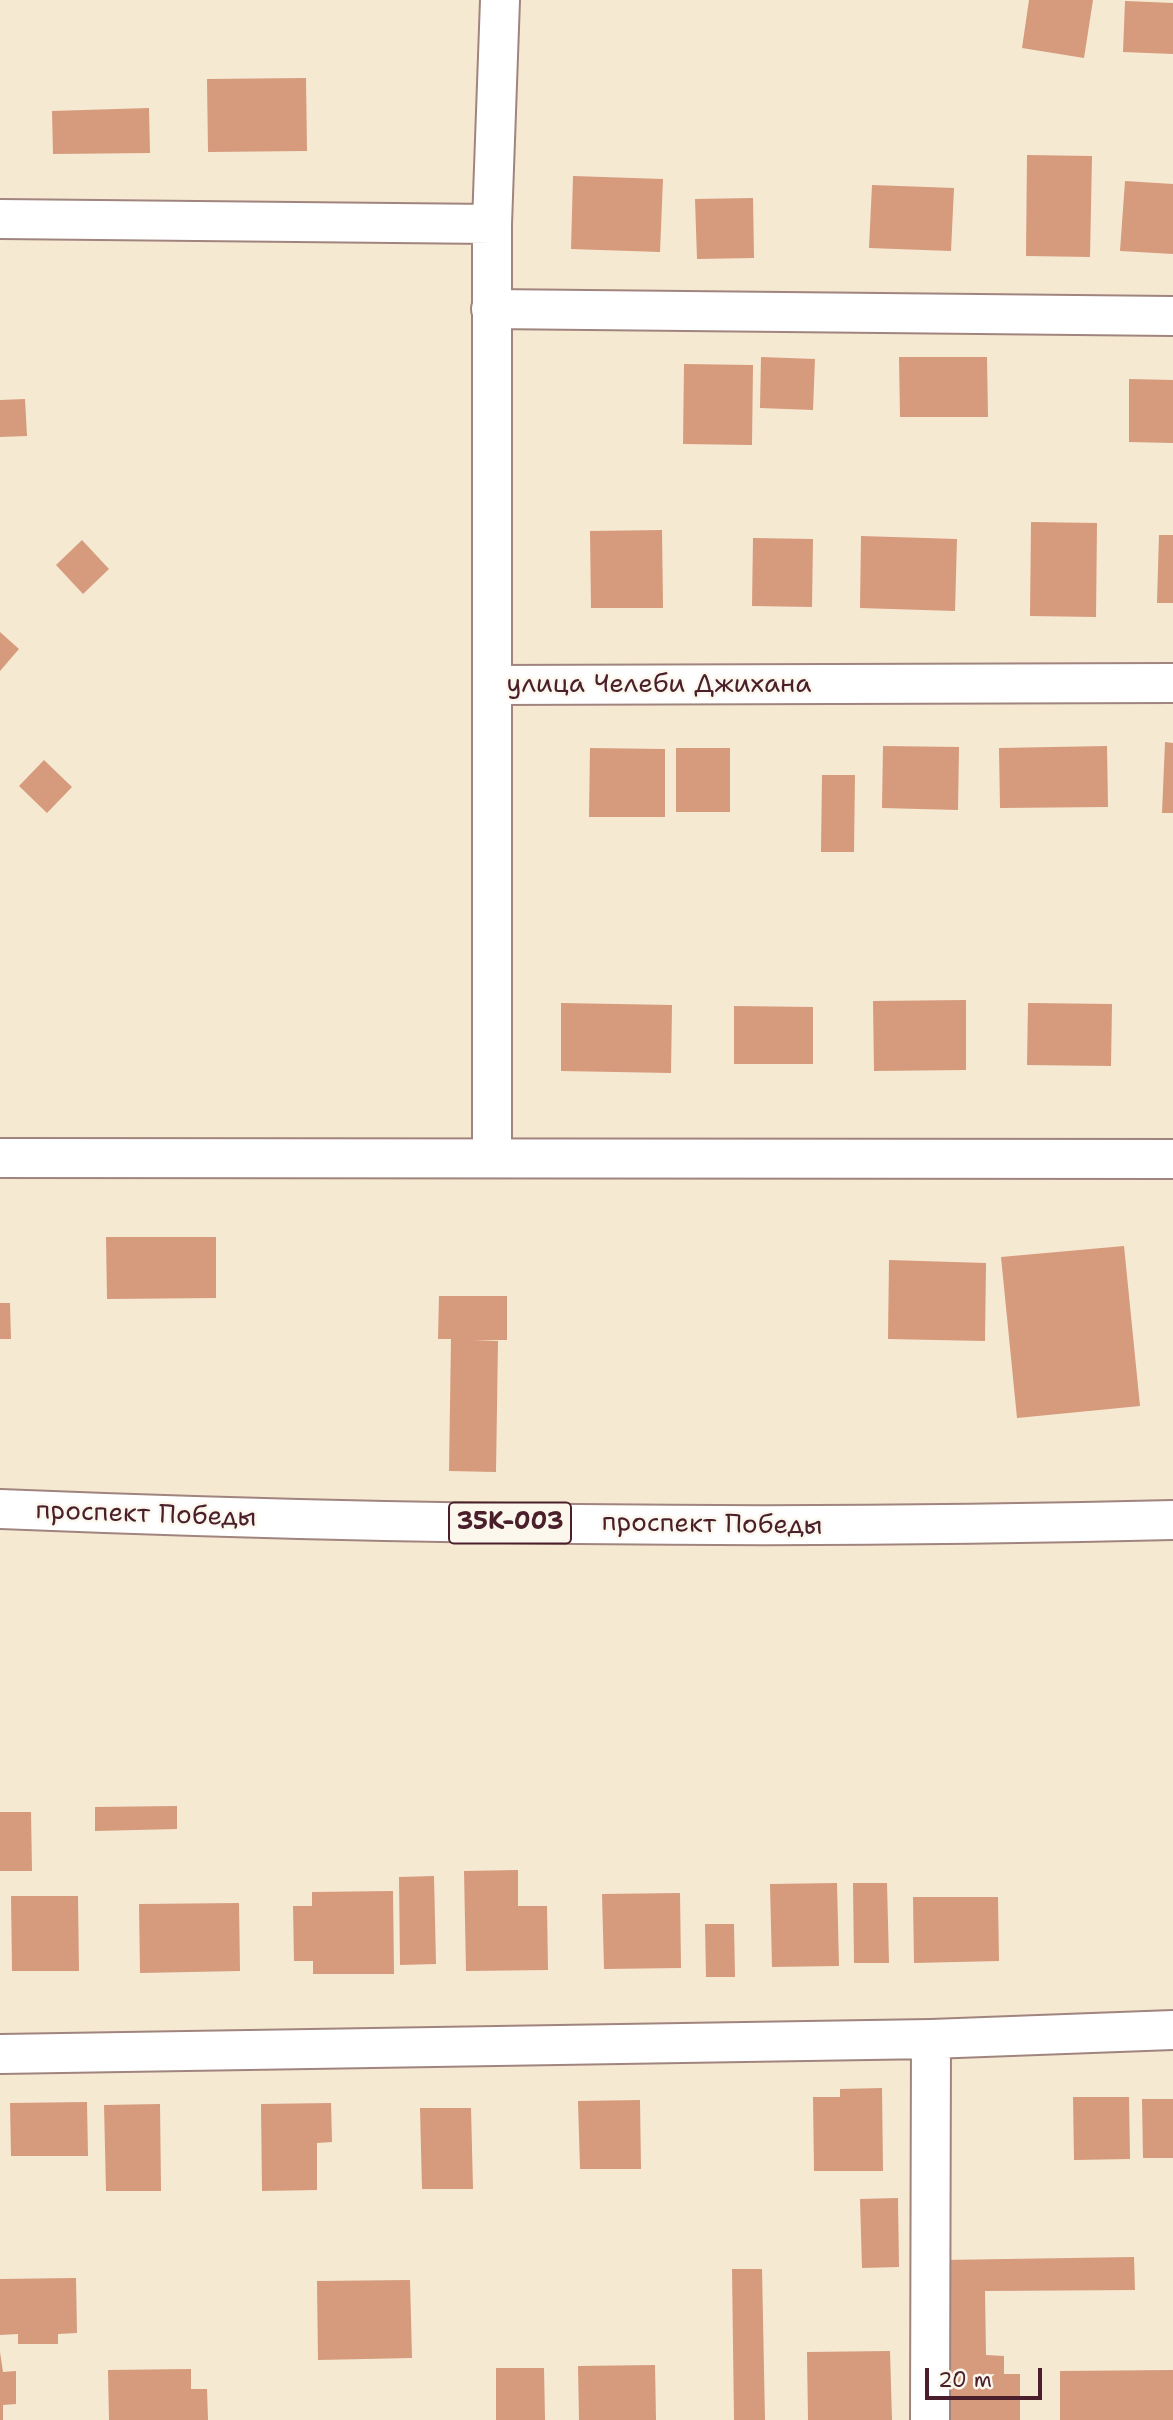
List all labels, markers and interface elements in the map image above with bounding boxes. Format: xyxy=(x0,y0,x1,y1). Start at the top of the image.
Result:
street label: улица Челеби Джихана xyxy=(507,669,811,701)
street label: проспект Победы xyxy=(35,1496,257,1534)
road number: 35К-003 xyxy=(449,1503,571,1544)
street label: проспект Победы xyxy=(601,1507,823,1543)
scale bar xyxy=(928,2354,1045,2398)
text: 20 m xyxy=(938,2366,992,2394)

